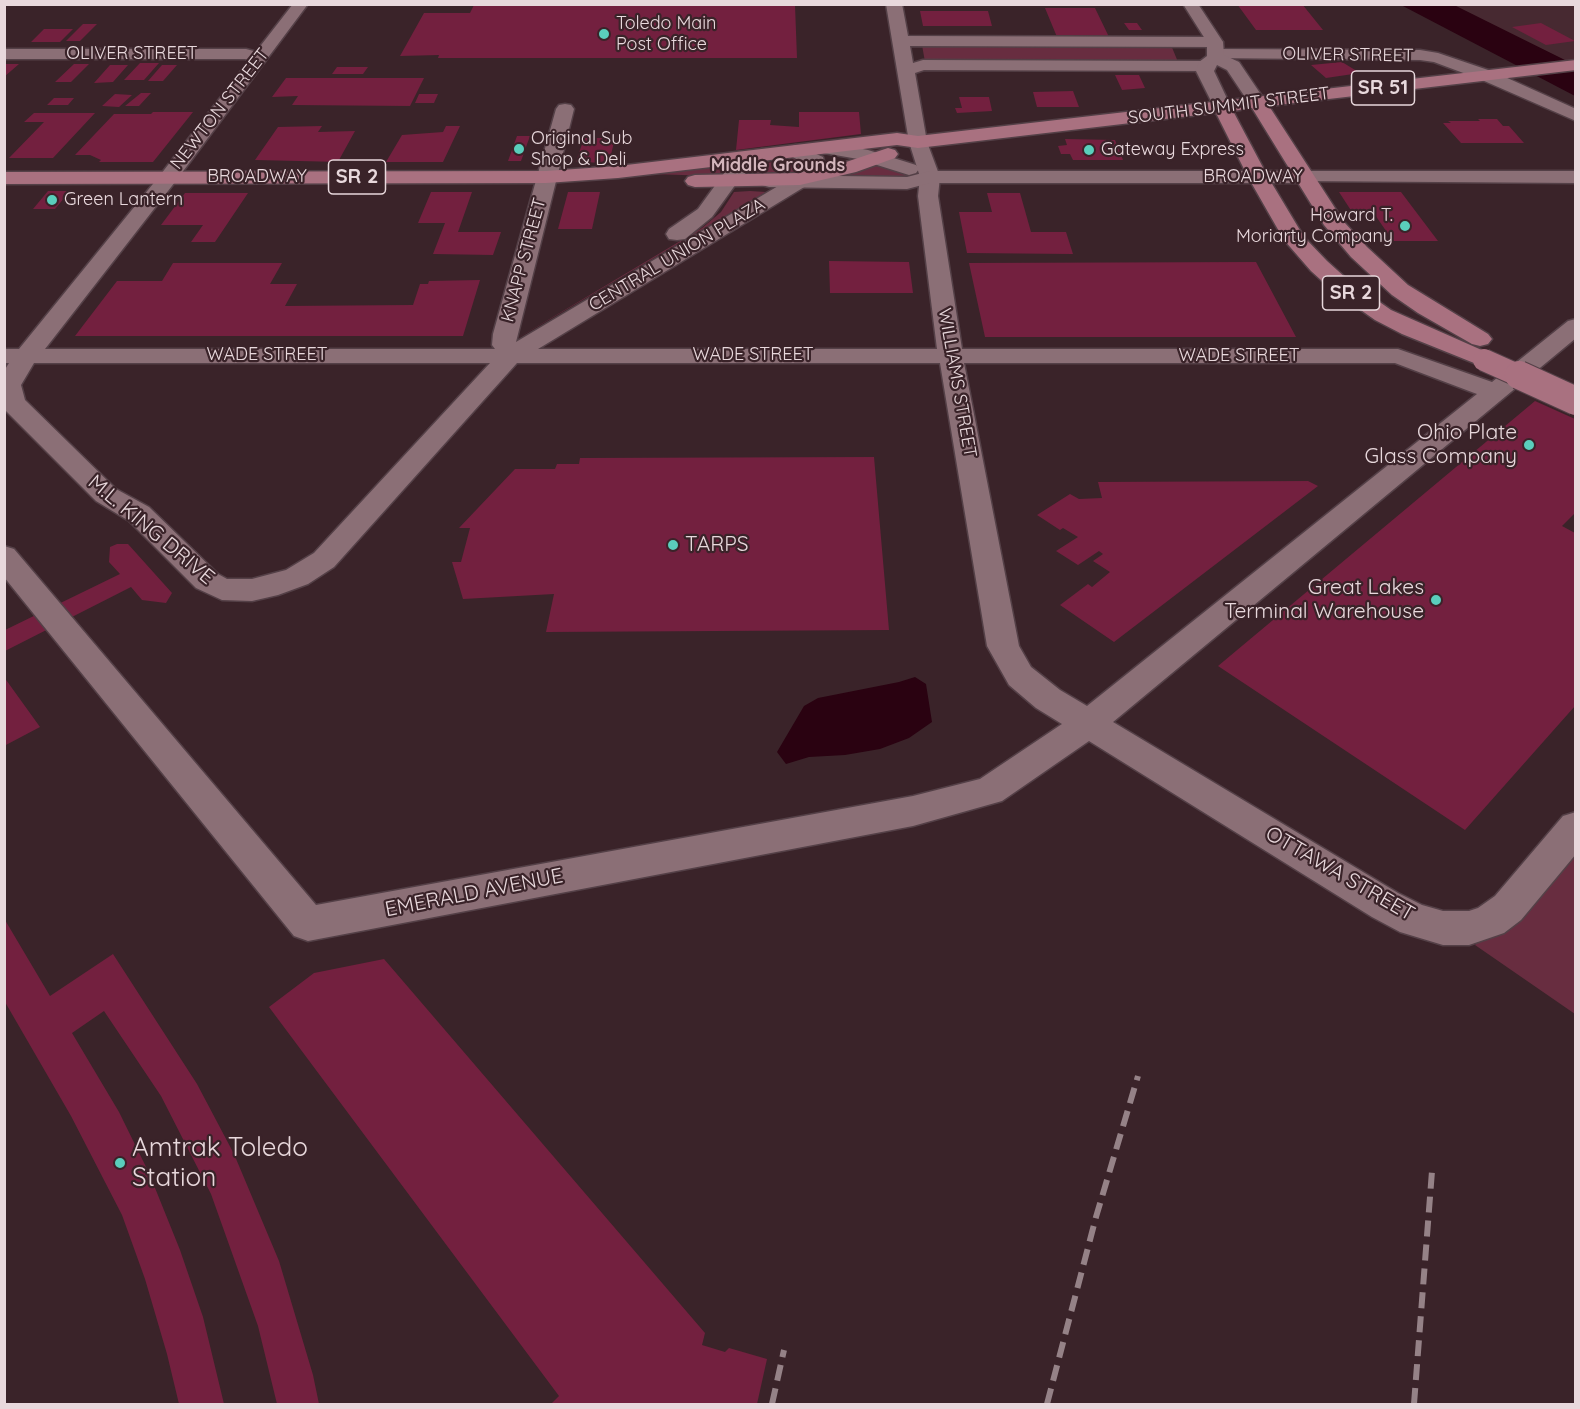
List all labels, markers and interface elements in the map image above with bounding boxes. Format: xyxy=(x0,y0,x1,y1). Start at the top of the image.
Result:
place label: Toledo Main Post Office xyxy=(616,13,716,56)
marker: Toledo Main Post Office xyxy=(597,27,611,41)
street label: OLIVER STREET xyxy=(66,43,198,65)
street label: OLIVER STREET xyxy=(1282,43,1414,67)
street label: NEWTON STREET xyxy=(166,44,274,174)
road number: SR 51 xyxy=(1352,71,1414,105)
street label: SOUTH SUMMIT STREET xyxy=(1127,83,1331,129)
place label: Original Sub Shop & Deli xyxy=(531,128,632,170)
place label: Gateway Express xyxy=(1101,139,1244,161)
marker: Original Sub Shop & Deli xyxy=(512,142,526,156)
marker: Gateway Express xyxy=(1082,143,1096,157)
district label: Middle Grounds xyxy=(711,155,845,177)
road number: SR 2 xyxy=(328,160,386,194)
street label: BROADWAY xyxy=(207,166,307,188)
street label: BROADWAY xyxy=(1203,166,1303,188)
place label: Green Lantern xyxy=(64,189,183,211)
marker: Green Lantern xyxy=(45,193,59,207)
street label: CENTRAL UNION PLAZA xyxy=(585,194,769,316)
street label: KNAPP STREET xyxy=(497,196,551,324)
place label: Howard T. Moriarty Company xyxy=(1236,205,1393,248)
marker: Howard T. Moriarty Company xyxy=(1398,219,1412,233)
road number: SR 2 xyxy=(1322,276,1380,310)
street label: WILLIAMS STREET xyxy=(933,307,981,459)
street label: WADE STREET xyxy=(206,344,328,366)
street label: WADE STREET xyxy=(692,344,814,366)
street label: WADE STREET xyxy=(1178,345,1300,367)
place label: Ohio Plate Glass Company xyxy=(1364,420,1517,470)
marker: Ohio Plate Glass Company xyxy=(1522,438,1536,452)
street label: M.L. KING DRIVE xyxy=(83,470,219,590)
place label: TARPS xyxy=(685,532,749,558)
marker: TARPS xyxy=(666,538,680,552)
place label: Great Lakes Terminal Warehouse xyxy=(1224,575,1424,625)
marker: Great Lakes Terminal Warehouse xyxy=(1429,593,1443,607)
street label: OTTAWA STREET xyxy=(1261,821,1419,927)
street label: EMERALD AVENUE xyxy=(383,863,565,923)
place label: Amtrak Toledo Station xyxy=(132,1132,308,1194)
marker: Amtrak Toledo Station xyxy=(113,1156,127,1170)

